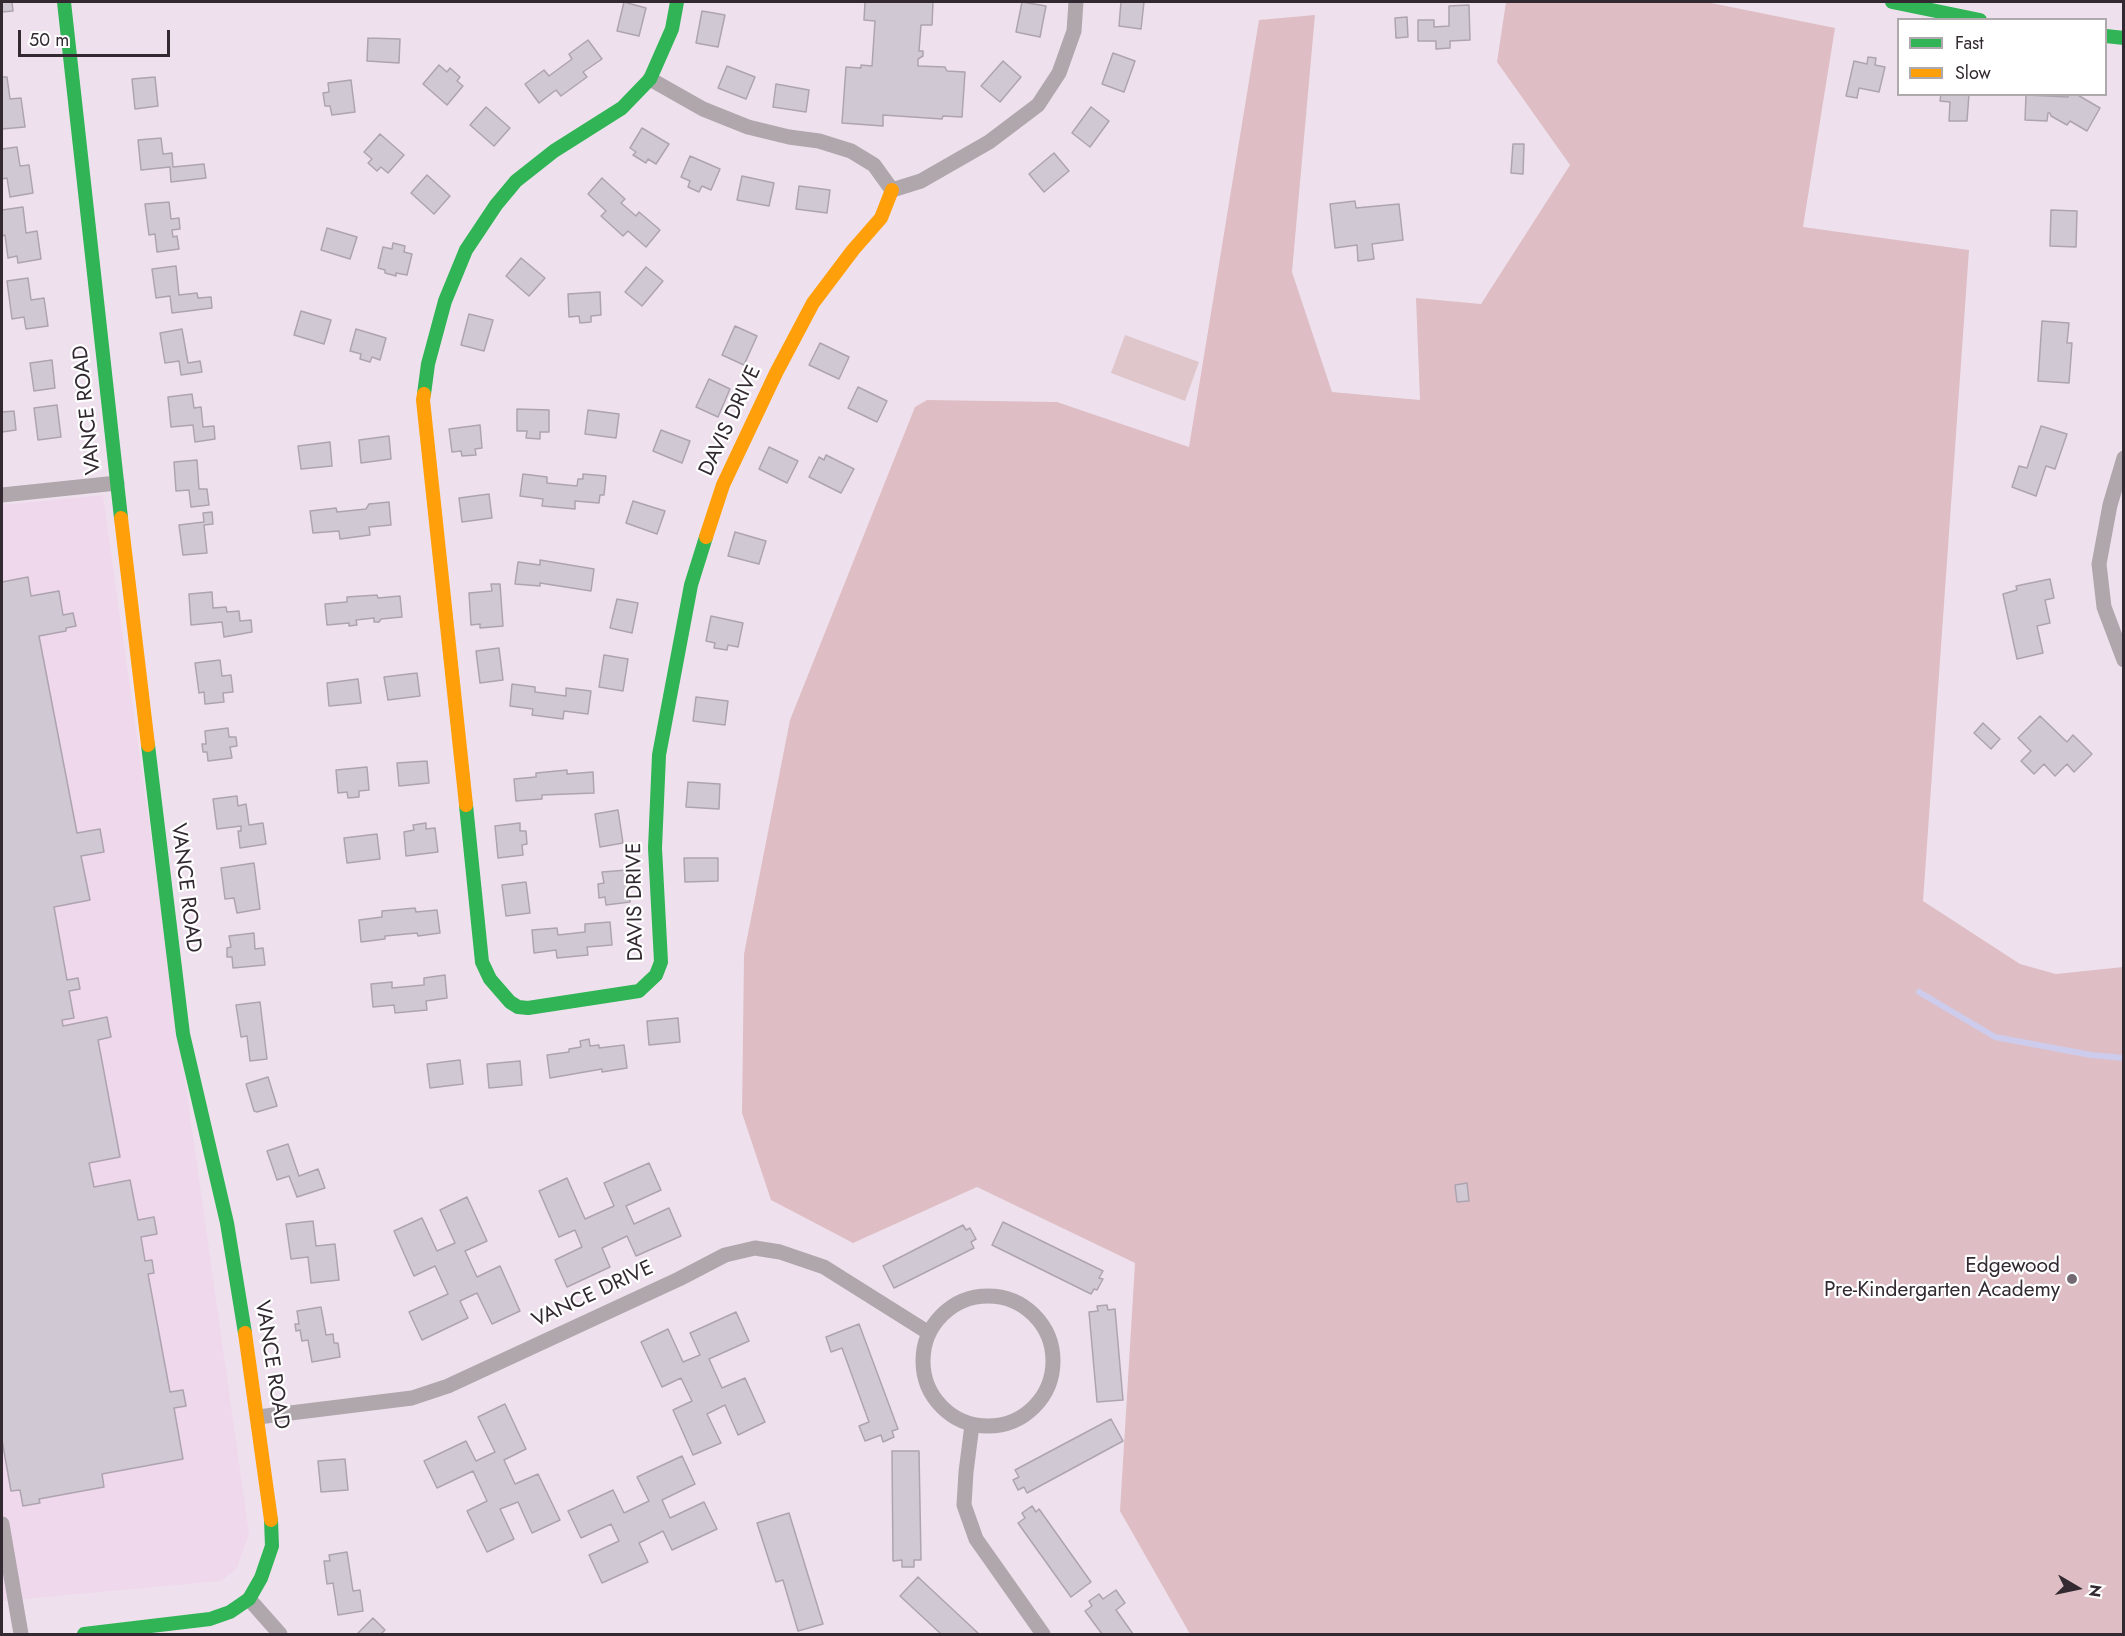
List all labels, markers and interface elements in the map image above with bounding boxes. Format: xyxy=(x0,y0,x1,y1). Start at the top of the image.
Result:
scale bar xyxy=(21,18,172,56)
legend xyxy=(1897,18,2107,96)
text: 50 m xyxy=(29,27,69,53)
text: Fast xyxy=(1955,30,1984,56)
text: Slow xyxy=(1955,60,1991,86)
street label: VANCE ROAD xyxy=(69,344,107,476)
street label: DAVIS DRIVE xyxy=(694,362,768,480)
street label: VANCE ROAD xyxy=(165,822,205,954)
street label: DAVIS DRIVE xyxy=(622,842,650,962)
place label: Edgewood Pre-Kindergarten Academy xyxy=(1824,1254,2060,1304)
street label: VANCE DRIVE xyxy=(528,1256,658,1334)
marker: Edgewood Pre-Kindergarten Academy xyxy=(2065,1272,2079,1286)
street label: VANCE ROAD xyxy=(248,1299,294,1431)
north arrow xyxy=(2047,1558,2107,1618)
text: N xyxy=(2083,1583,2108,1599)

